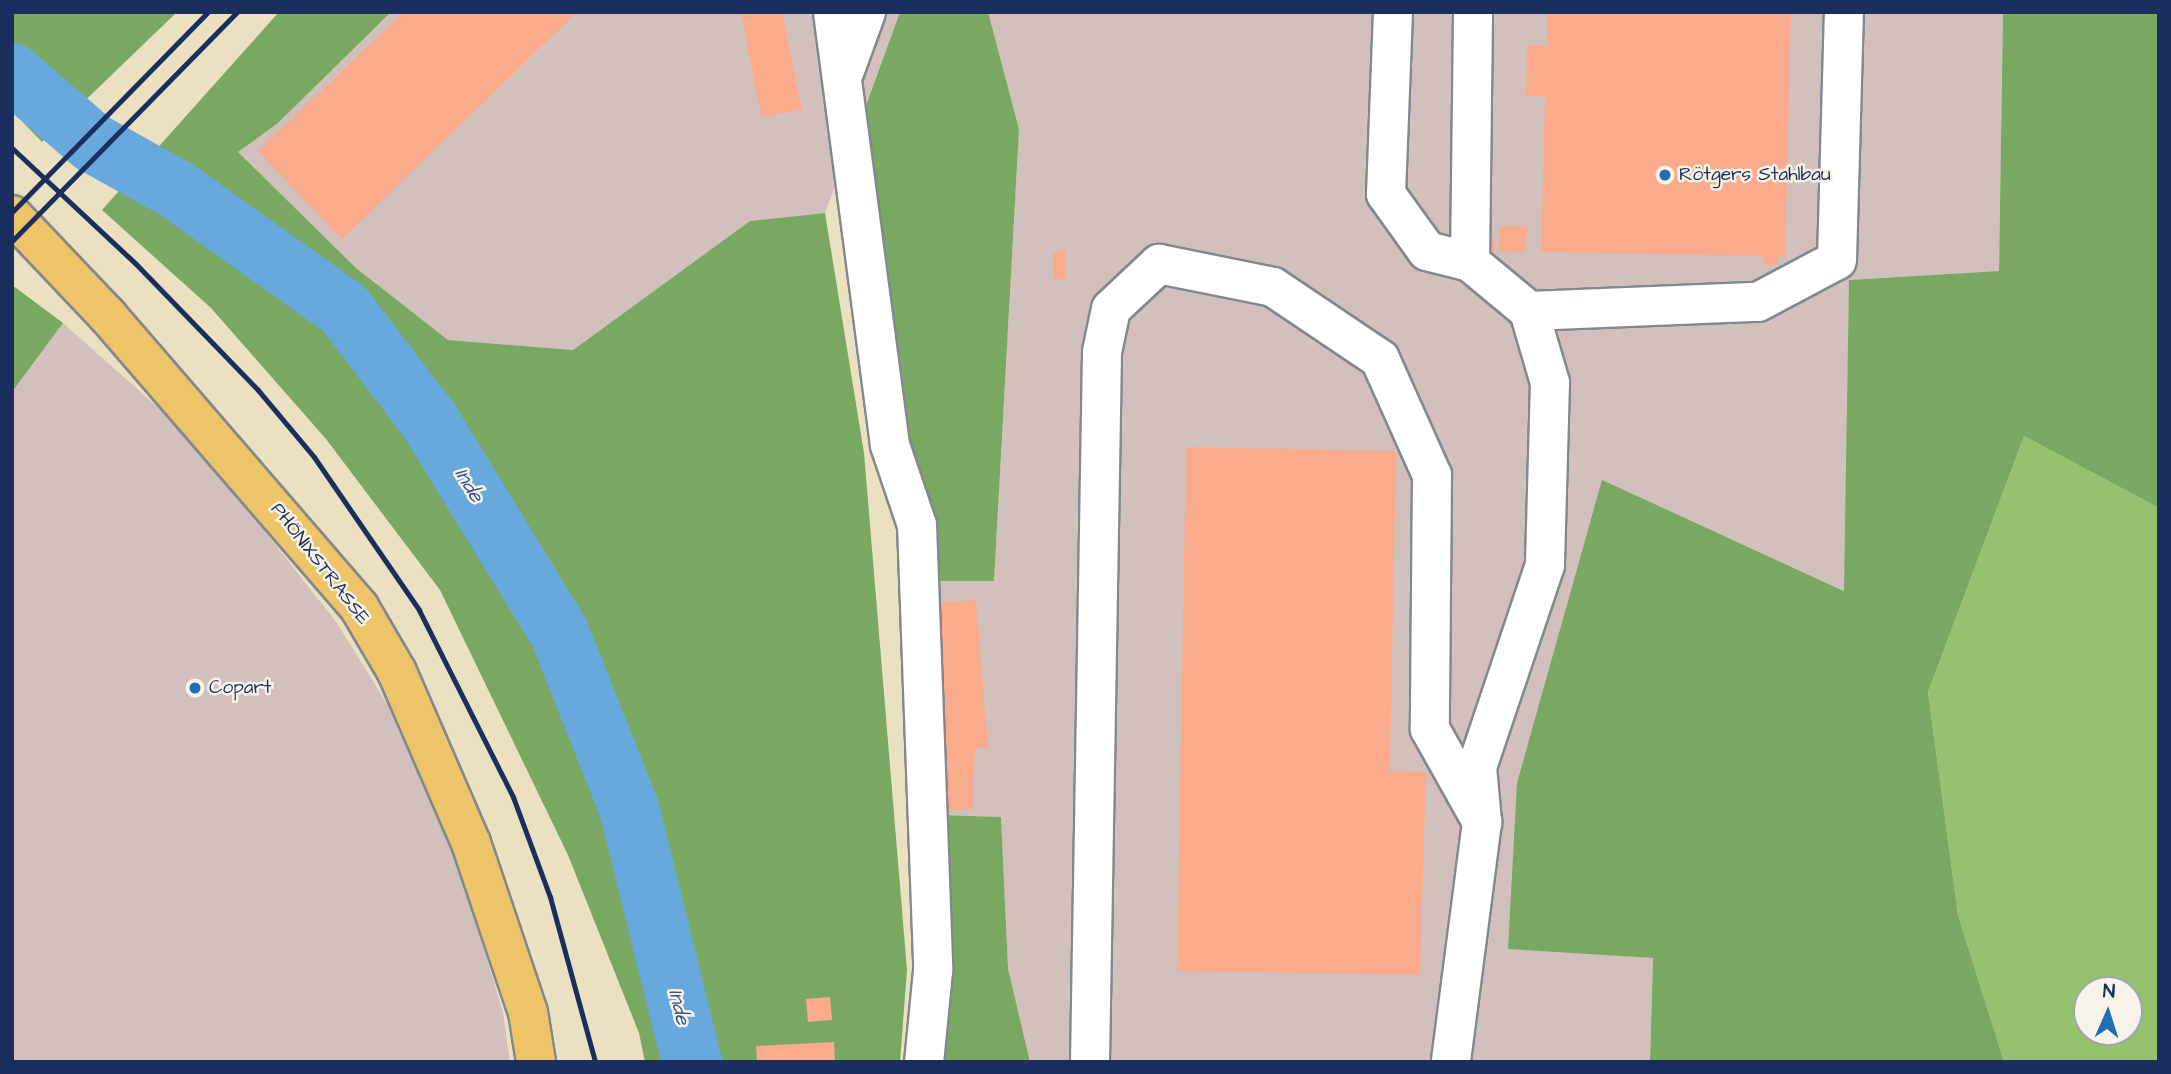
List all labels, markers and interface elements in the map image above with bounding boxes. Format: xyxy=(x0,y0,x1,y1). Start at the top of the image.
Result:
place label: Rötgers Stahlbau xyxy=(1679,164,1831,186)
marker: Rötgers Stahlbau xyxy=(1657,167,1673,183)
water label: Inde xyxy=(449,463,489,507)
street label: PHÖNIXSTRASSE xyxy=(265,499,375,629)
place label: Copart xyxy=(209,677,272,699)
marker: Copart xyxy=(187,680,203,696)
north arrow xyxy=(2073,976,2143,1046)
text: N xyxy=(2102,978,2116,1005)
water label: Inde xyxy=(662,987,696,1027)

